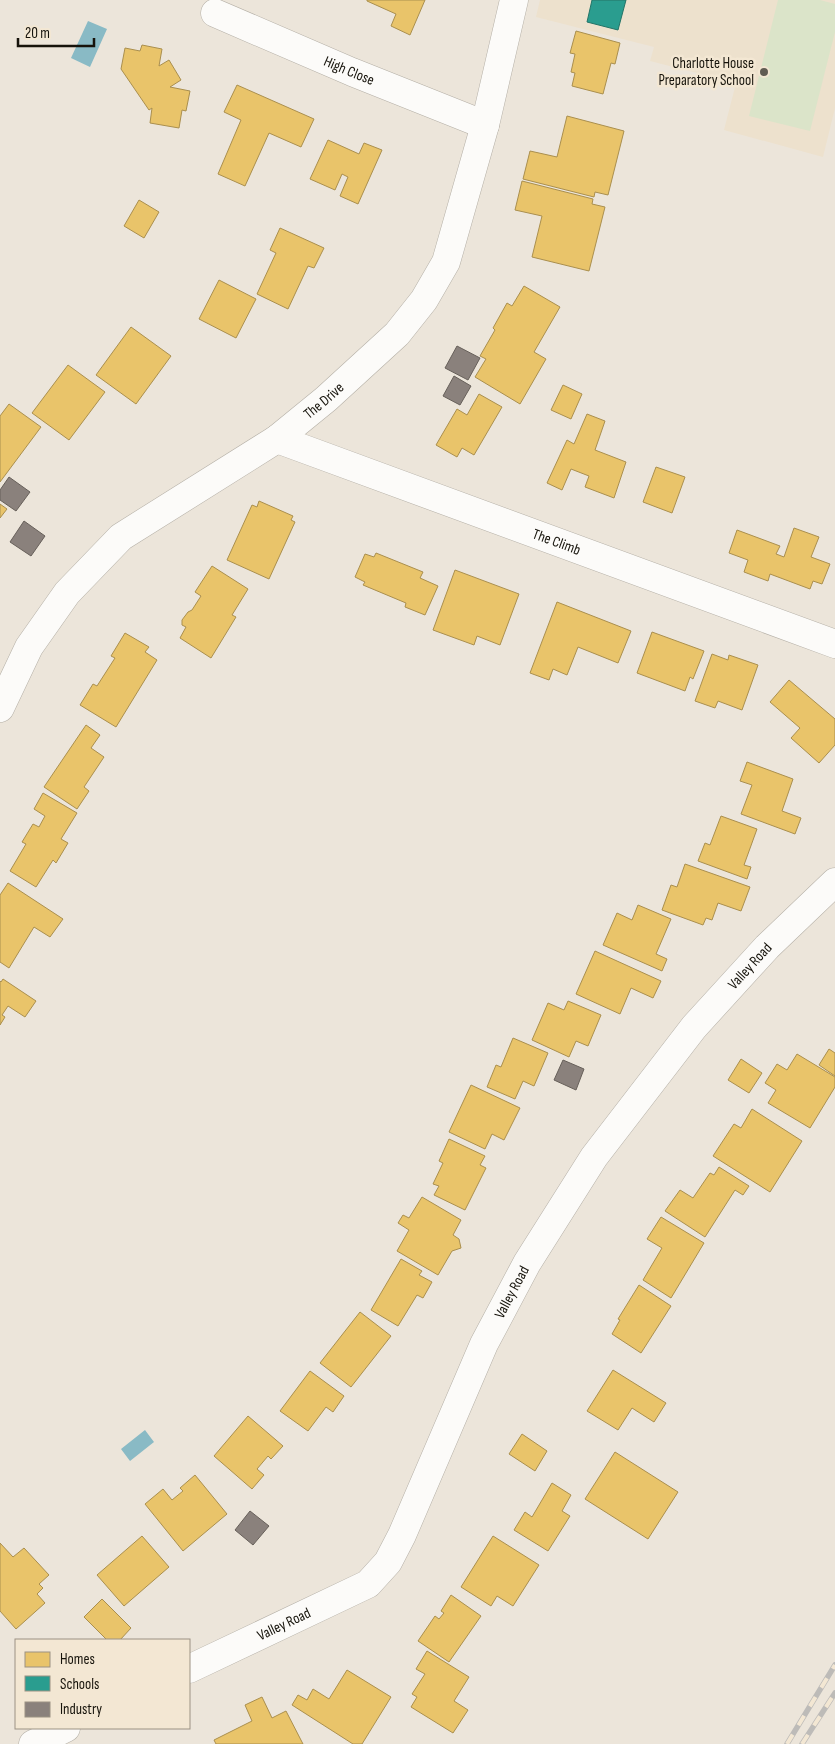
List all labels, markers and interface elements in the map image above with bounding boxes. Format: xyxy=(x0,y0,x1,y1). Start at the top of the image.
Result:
scale bar xyxy=(18,15,94,47)
text: 20 m xyxy=(25,24,50,43)
street label: High Close xyxy=(321,52,377,90)
place label: Charlotte House Preparatory School xyxy=(658,54,754,90)
marker: Charlotte House Preparatory School xyxy=(758,66,770,78)
street label: The Drive xyxy=(300,378,348,423)
street label: The Climb xyxy=(530,525,583,560)
street label: Valley Road xyxy=(724,939,776,994)
street label: Valley Road xyxy=(490,1263,534,1322)
street label: Valley Road xyxy=(254,1604,314,1645)
legend xyxy=(15,1639,190,1729)
text: Homes xyxy=(60,1650,95,1669)
text: Schools xyxy=(60,1675,99,1694)
text: Industry xyxy=(60,1700,102,1719)

